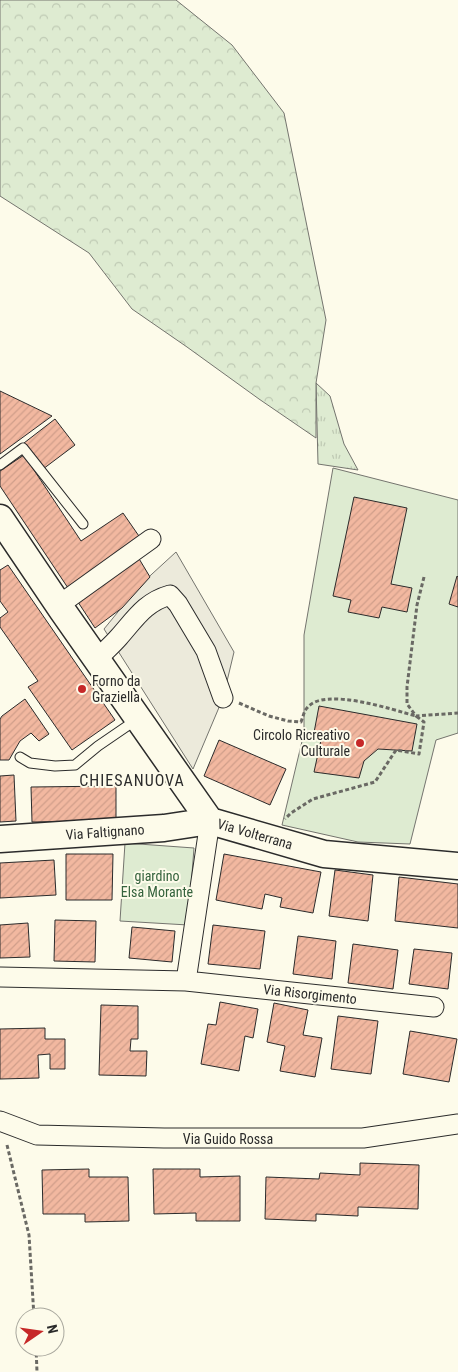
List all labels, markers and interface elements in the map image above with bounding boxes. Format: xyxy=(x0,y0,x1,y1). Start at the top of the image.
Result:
place label: Forno da Graziella xyxy=(92,673,141,705)
marker: Forno da Graziella xyxy=(76,683,88,695)
place label: Circolo Ricreativo Culturale xyxy=(253,727,350,759)
marker: Circolo Ricreativo Culturale xyxy=(354,737,366,749)
district label: CHIESANUOVA xyxy=(79,771,185,790)
street label: Via Volterrana xyxy=(215,816,295,852)
street label: Via Faltignano xyxy=(65,821,145,843)
park label: giardino Elsa Morante xyxy=(121,868,194,900)
street label: Via Risorgimento xyxy=(262,981,358,1007)
street label: Via Guido Rossa xyxy=(183,1131,273,1147)
north arrow xyxy=(15,1307,65,1357)
text: N xyxy=(44,1323,61,1335)

